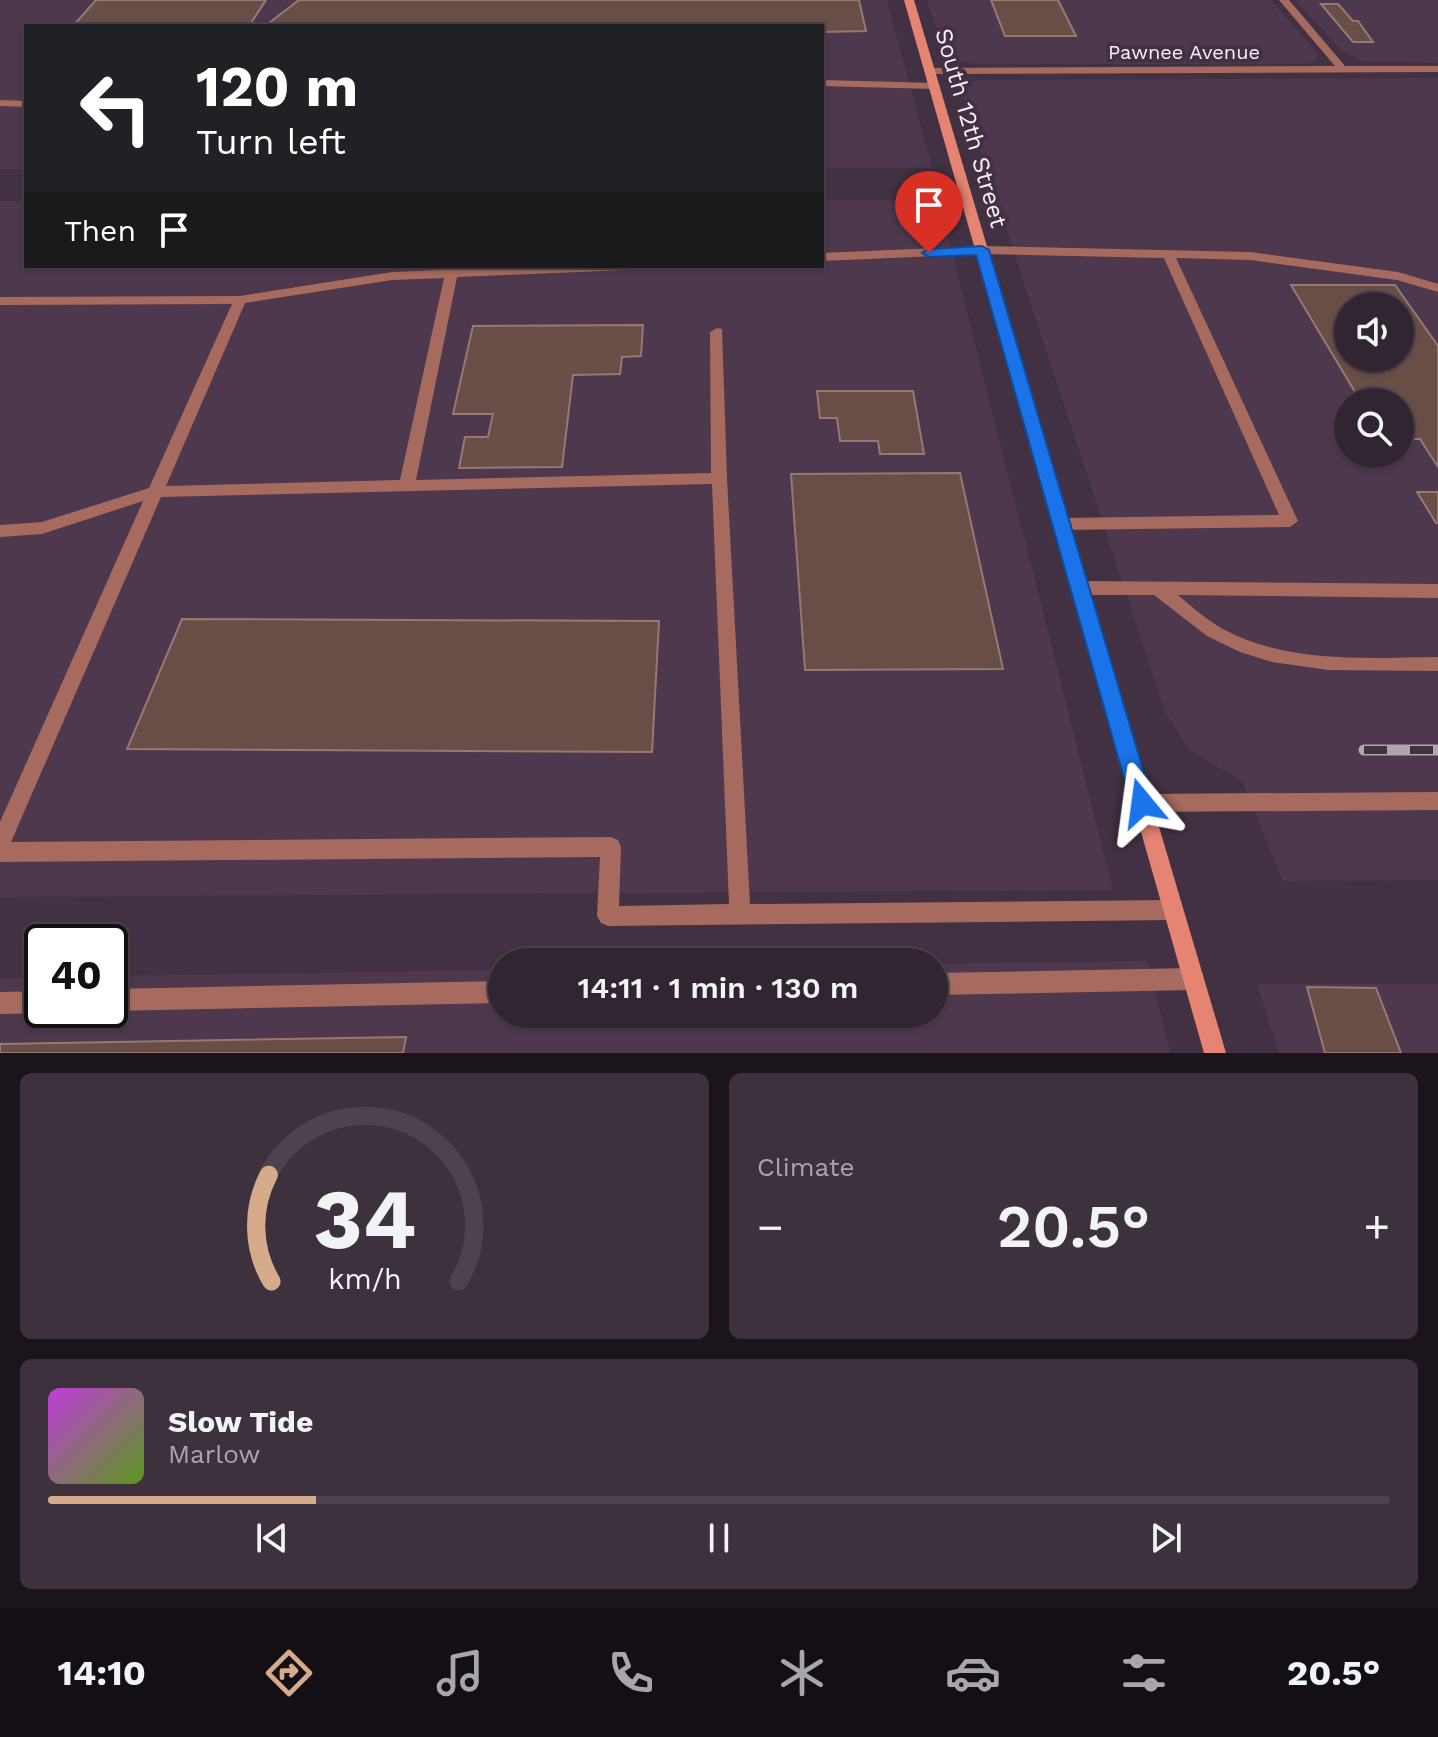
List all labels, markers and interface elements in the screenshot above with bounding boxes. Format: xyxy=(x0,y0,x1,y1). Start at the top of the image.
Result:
street label: South 12th Street xyxy=(929,25,1013,231)
street label: Pawnee Avenue xyxy=(1108,40,1260,64)
text: 120 m xyxy=(196,54,358,120)
icon: left xyxy=(64,56,168,160)
text: Turn left xyxy=(196,121,346,163)
pin xyxy=(895,171,963,253)
icon: arrive xyxy=(907,183,951,227)
icon: arrive xyxy=(152,208,196,252)
text: Then xyxy=(64,213,136,248)
map controls xyxy=(1334,292,1414,468)
button: sound xyxy=(1334,292,1414,372)
button: search xyxy=(1334,388,1414,468)
position arrow xyxy=(1100,761,1184,845)
speed limit sign: 40 xyxy=(24,924,128,1028)
text: 14:11 · 1 min · 130 m xyxy=(578,970,858,1005)
text: Climate xyxy=(757,1152,855,1182)
text: 34 xyxy=(313,1171,416,1268)
text: 20.5° xyxy=(997,1191,1150,1262)
text: − xyxy=(757,1201,784,1253)
text: + xyxy=(1363,1201,1390,1253)
text: km/h xyxy=(328,1262,401,1296)
text: Slow Tide xyxy=(168,1404,313,1439)
text: Marlow xyxy=(168,1439,260,1469)
icon: previous xyxy=(250,1516,294,1560)
icon: pause xyxy=(697,1516,741,1560)
icon: next xyxy=(1144,1516,1188,1560)
icon: directions xyxy=(261,1645,317,1701)
icon: music xyxy=(432,1645,488,1701)
icon: phone xyxy=(603,1645,659,1701)
icon: climate xyxy=(774,1645,830,1701)
icon: car xyxy=(945,1645,1001,1701)
icon: filters xyxy=(1116,1645,1172,1701)
text: 14:10 xyxy=(58,1652,146,1694)
text: 20.5° xyxy=(1287,1652,1380,1694)

